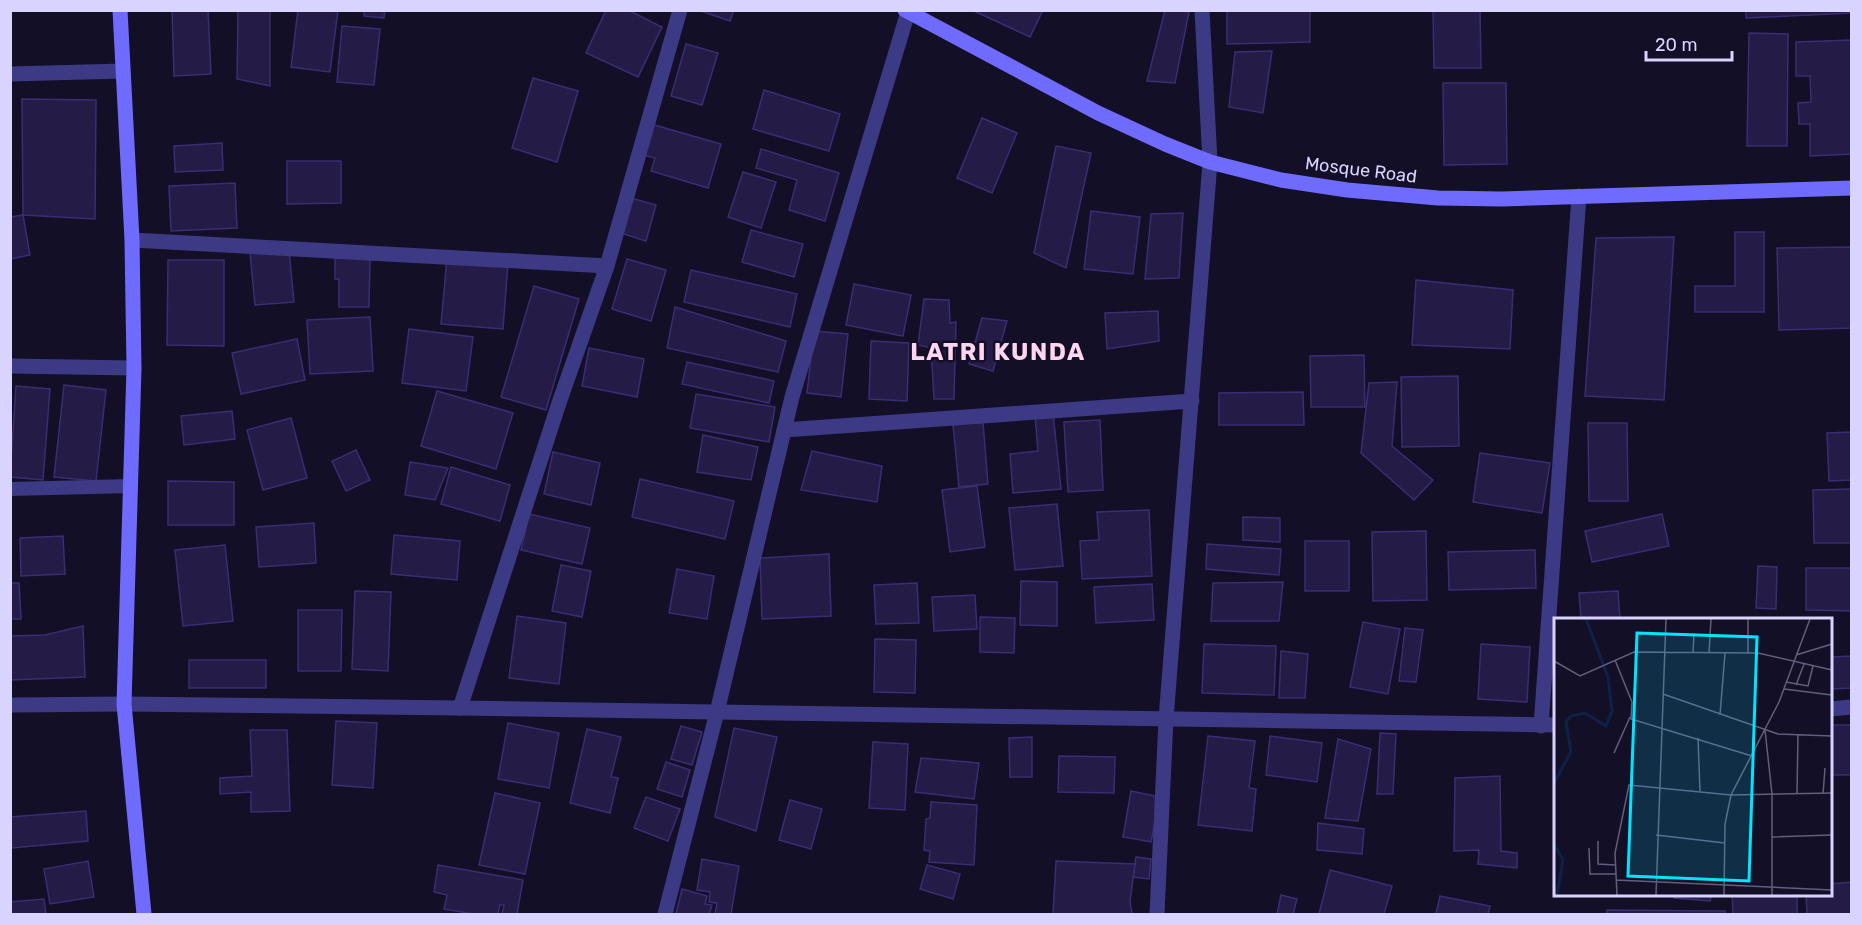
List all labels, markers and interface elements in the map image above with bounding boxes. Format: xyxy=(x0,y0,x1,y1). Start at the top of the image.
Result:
scale bar xyxy=(1646,24,1732,62)
text: 20 m xyxy=(1655,34,1697,56)
street label: Mosque Road xyxy=(1304,152,1418,188)
district label: LATRI KUNDA xyxy=(910,338,1086,366)
inset map xyxy=(1554,618,1832,895)

